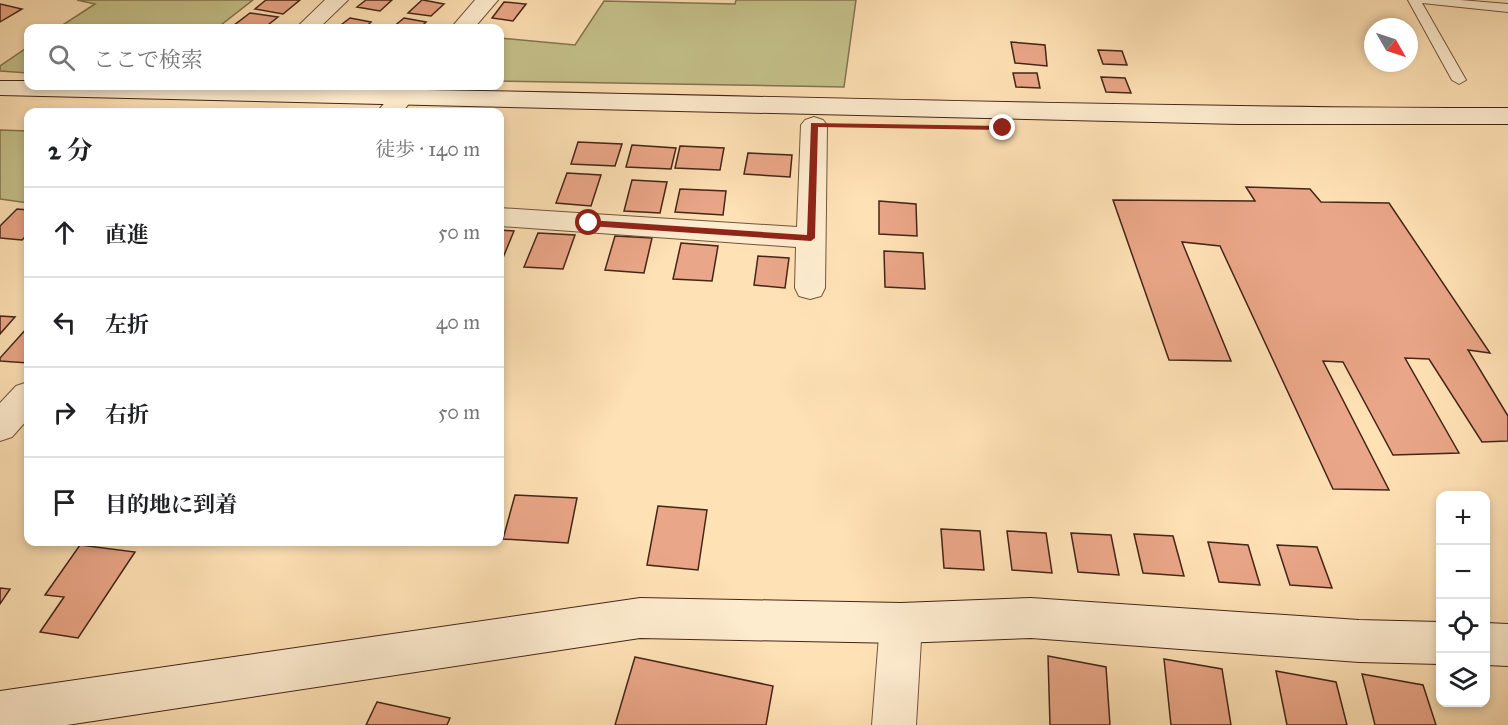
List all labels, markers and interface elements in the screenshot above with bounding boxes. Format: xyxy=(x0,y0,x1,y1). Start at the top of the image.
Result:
north arrow xyxy=(1364,18,1418,72)
search box xyxy=(24,24,504,90)
icon: search xyxy=(45,41,78,74)
text: ここで検索 xyxy=(93,46,203,73)
route end xyxy=(989,114,1015,140)
text: 2 分 xyxy=(48,134,92,166)
text: 徒歩 · 140 m xyxy=(375,137,480,161)
route start xyxy=(575,209,601,235)
icon: ahead xyxy=(48,216,81,249)
text: 50 m xyxy=(438,220,480,244)
text: 直進 xyxy=(105,221,149,248)
icon: left xyxy=(48,306,81,339)
text: 40 m xyxy=(436,310,480,334)
text: 左折 xyxy=(105,311,149,338)
icon: right xyxy=(48,396,81,429)
text: 50 m xyxy=(438,400,480,424)
text: 右折 xyxy=(105,401,149,428)
icon: arrive xyxy=(48,486,81,519)
text: 目的地に到着 xyxy=(105,491,237,518)
map controls xyxy=(1436,491,1490,707)
button: + xyxy=(1436,491,1490,545)
button: − xyxy=(1436,545,1490,599)
button: locate xyxy=(1436,599,1490,653)
button: layers xyxy=(1436,653,1490,707)

